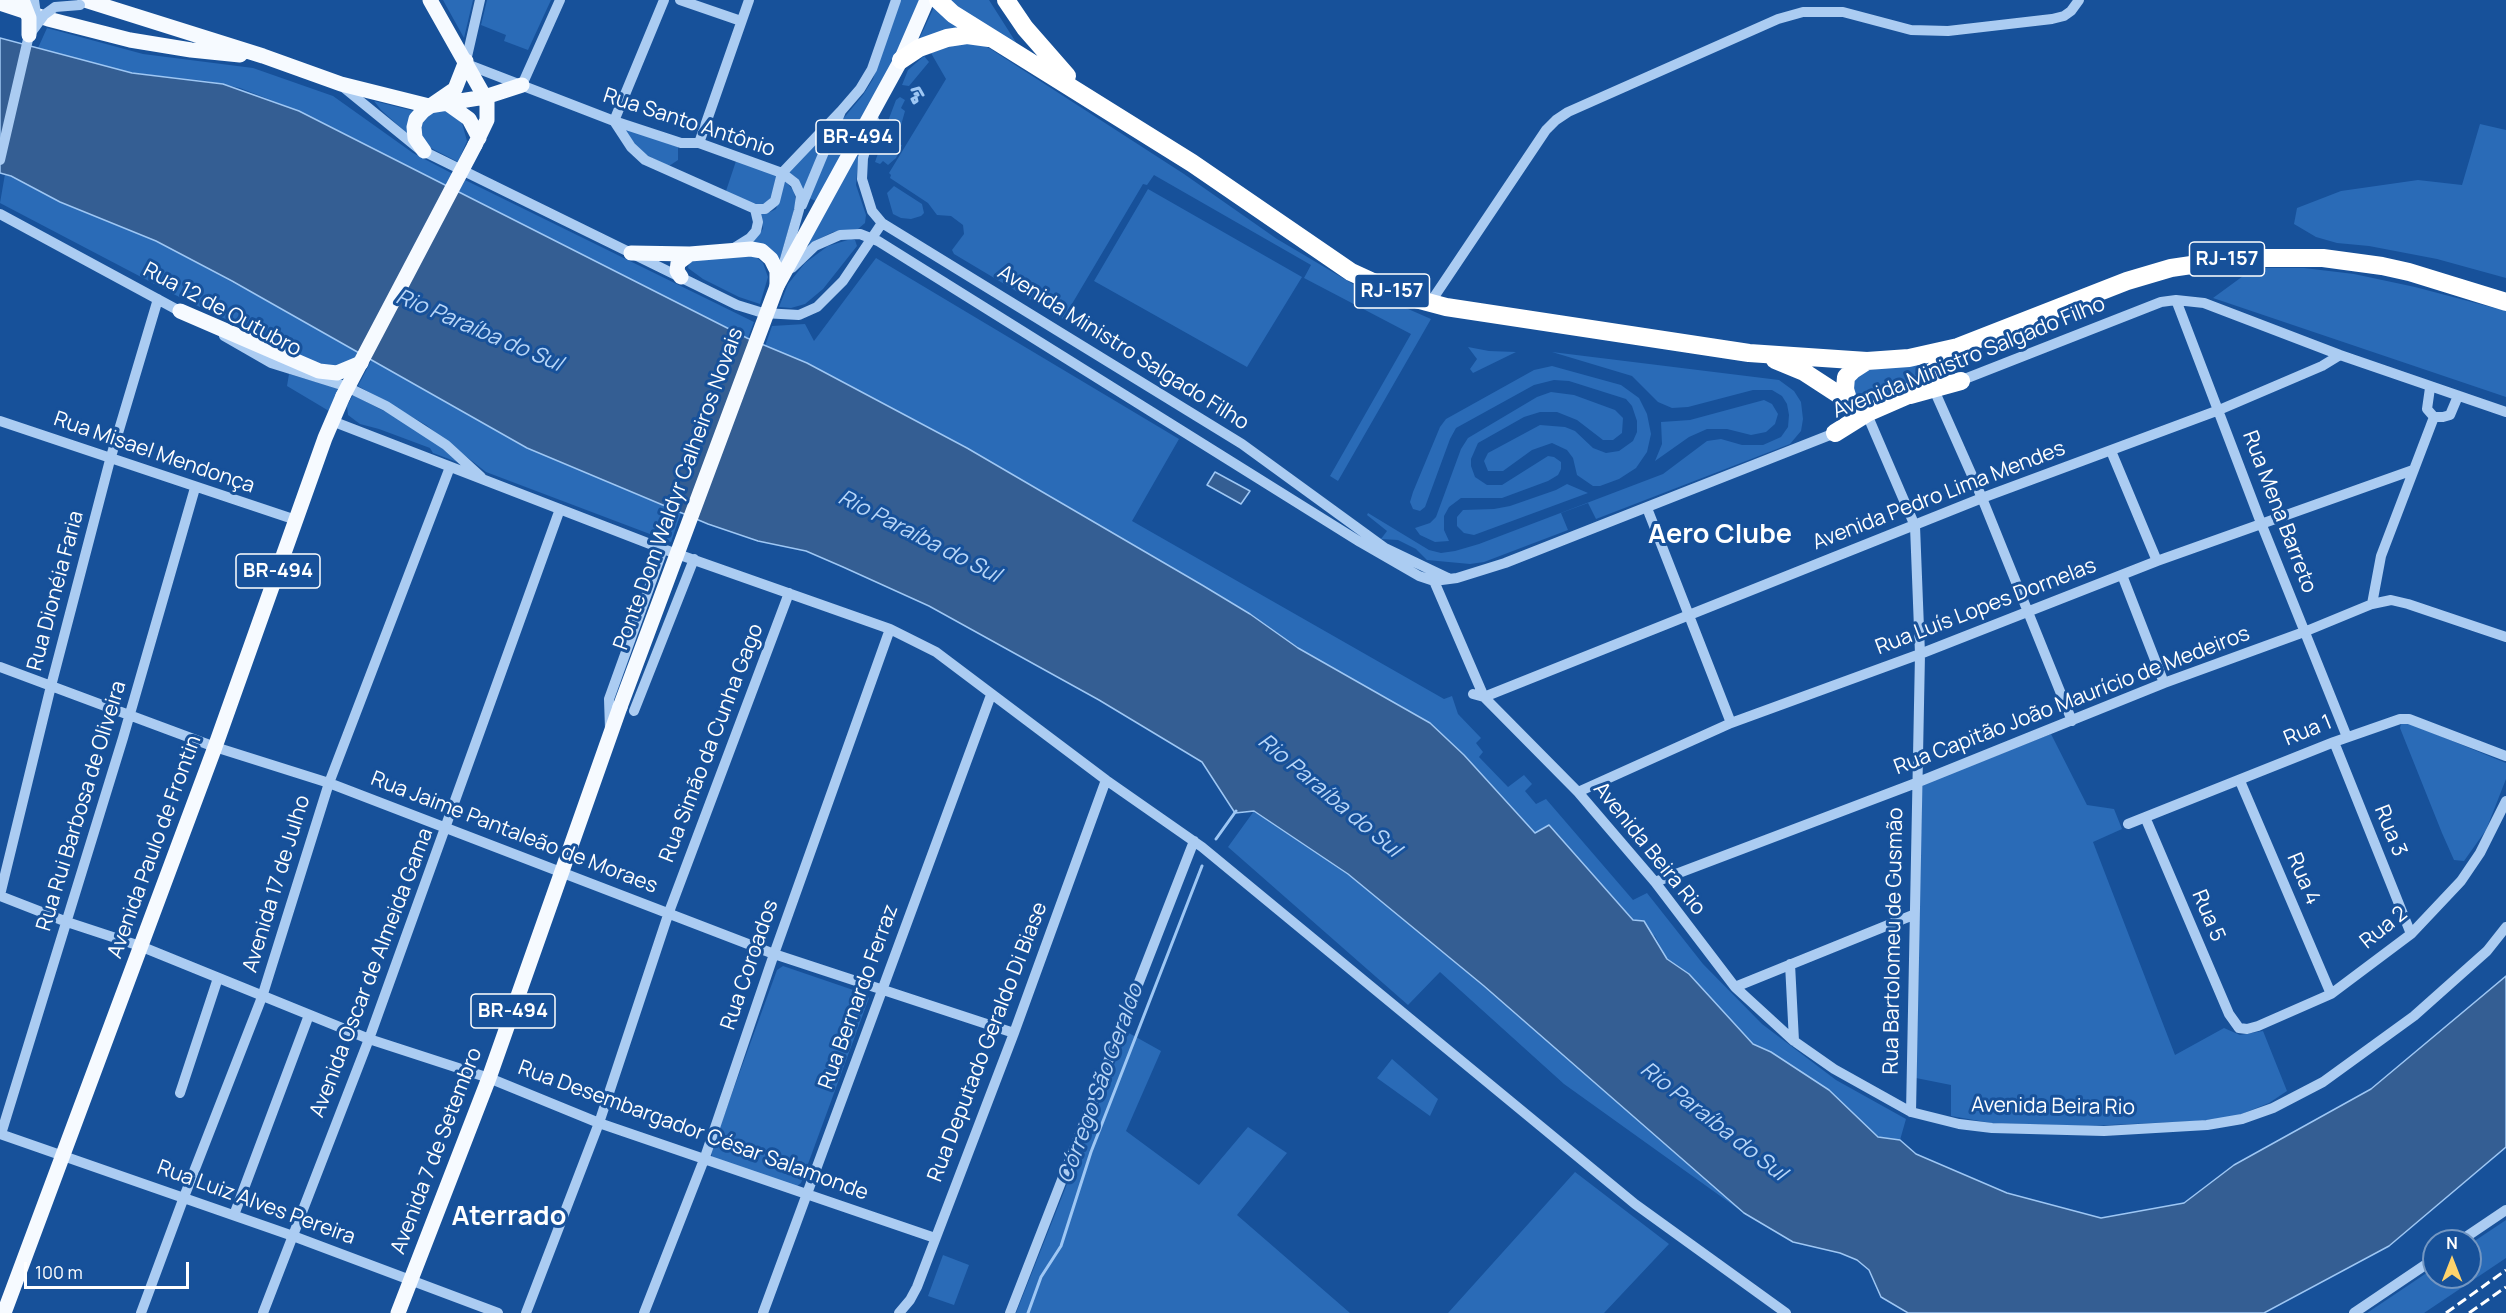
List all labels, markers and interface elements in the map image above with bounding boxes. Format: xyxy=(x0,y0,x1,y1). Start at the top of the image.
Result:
street label: Rua Santo Antônio xyxy=(600,83,778,163)
road number: BR-494 xyxy=(816,120,900,154)
road number: RJ-157 xyxy=(2190,242,2264,276)
street label: Rua 12 de Outubro xyxy=(139,258,305,362)
street label: Avenida Ministro Salgado Filho xyxy=(993,260,1253,436)
road number: RJ-157 xyxy=(1354,274,1430,308)
water label: Rio Paraíba do Sul xyxy=(392,284,566,378)
street label: Avenida Ministro Salgado Filho xyxy=(1829,292,2109,424)
street label: Ponte Dom Waldyr Calheiros Novais xyxy=(609,324,749,654)
street label: Rua Misael Mendonça xyxy=(50,407,258,499)
street label: Rua Mena Barreto xyxy=(2236,427,2322,597)
street label: Avenida Pedro Lima Mendes xyxy=(1809,436,2069,556)
water label: Rio Paraíba do Sul xyxy=(834,485,1004,589)
street label: Rua Dionéia Faria xyxy=(23,508,89,674)
district label: Aero Clube xyxy=(1648,519,1792,551)
street label: Rua Luís Lopes Dornelas xyxy=(1872,553,2100,661)
road number: BR-494 xyxy=(236,554,320,588)
street label: Rua Simão da Cunha Gago xyxy=(655,620,769,866)
street label: Rua Capitão João Maurício de Medeiros xyxy=(1891,621,2253,781)
street label: Rua Rui Barbosa de Oliveira xyxy=(32,678,132,934)
street label: Rua 1 xyxy=(2280,710,2336,752)
water label: Rio Paraíba do Sul xyxy=(1252,729,1406,863)
street label: Avenida Paulo de Frontin xyxy=(103,732,207,962)
street label: Rua Jaime Pantaleão de Moraes xyxy=(367,767,661,899)
street label: Avenida Beira Rio xyxy=(1588,777,1710,921)
street label: Avenida 17 de Julho xyxy=(238,792,316,976)
street label: Rua 3 xyxy=(2368,802,2412,860)
street label: Rua Bartolomeu de Gusmão xyxy=(1879,807,1909,1075)
street label: Avenida Oscar de Almeida Gama xyxy=(305,825,439,1121)
street label: Rua 4 xyxy=(2281,849,2325,909)
street label: Rua 5 xyxy=(2186,886,2230,946)
street label: Rua Coroados xyxy=(716,896,784,1034)
street label: Rua Deputado Geraldo Di Biase xyxy=(923,899,1053,1185)
street label: Rua Bernardo Ferraz xyxy=(814,901,904,1093)
street label: Rua 2 xyxy=(2355,901,2413,955)
water label: Córrego São Geraldo xyxy=(1053,981,1149,1187)
road number: BR-494 xyxy=(471,994,555,1028)
street label: Avenida 7 de Setembro xyxy=(386,1044,488,1258)
street label: Rua Desembargador César Salamonde xyxy=(514,1056,872,1206)
water label: Rio Paraíba do Sul xyxy=(1635,1057,1791,1187)
street label: Avenida Beira Rio xyxy=(1971,1093,2135,1121)
street label: Rua Luiz Alves Pereira xyxy=(153,1155,359,1251)
district label: Aterrado xyxy=(452,1201,566,1233)
north arrow xyxy=(2422,1229,2482,1289)
text: N xyxy=(2446,1232,2458,1254)
scale bar xyxy=(27,1250,192,1288)
text: 100 m xyxy=(35,1260,83,1284)

